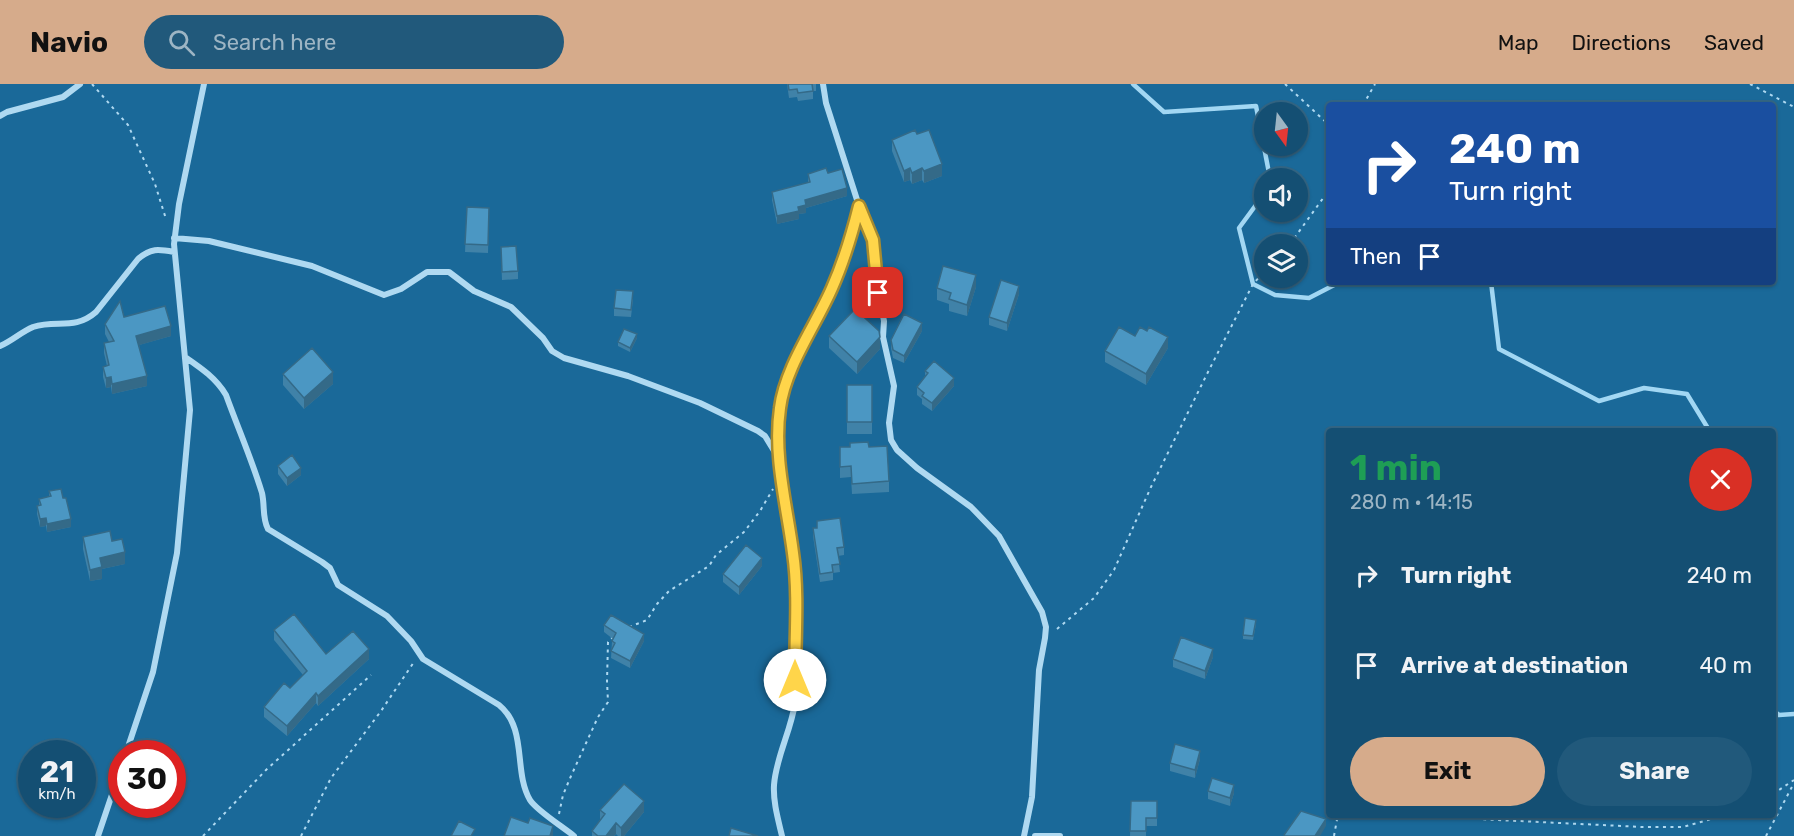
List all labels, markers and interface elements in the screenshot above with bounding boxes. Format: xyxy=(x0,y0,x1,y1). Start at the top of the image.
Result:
search box xyxy=(144,15,564,69)
text: Navio xyxy=(30,26,108,59)
icon: search xyxy=(165,26,198,59)
text: Search here xyxy=(213,29,336,56)
text: Map xyxy=(1498,30,1539,55)
text: Directions xyxy=(1572,30,1671,55)
text: Saved xyxy=(1704,30,1764,55)
north arrow xyxy=(1254,102,1308,156)
map controls xyxy=(1254,102,1308,288)
text: 240 m xyxy=(1449,124,1581,174)
icon: right xyxy=(1350,126,1428,204)
button: sound xyxy=(1254,168,1308,222)
text: Turn right xyxy=(1449,175,1572,207)
button: layers xyxy=(1254,234,1308,288)
icon: arrive xyxy=(1413,240,1446,273)
text: Then xyxy=(1350,243,1401,270)
pin xyxy=(852,267,903,318)
icon: arrive xyxy=(861,276,894,309)
text: 1 min xyxy=(1350,446,1442,489)
button: close xyxy=(1689,448,1752,511)
text: 280 m · 14:15 xyxy=(1350,490,1473,514)
icon: right xyxy=(1350,559,1383,592)
text: Turn right xyxy=(1401,562,1511,589)
text: 240 m xyxy=(1687,562,1752,589)
position arrow xyxy=(763,648,827,712)
icon: arrive xyxy=(1350,649,1383,682)
text: Arrive at destination xyxy=(1401,652,1628,679)
text: 40 m xyxy=(1699,652,1752,679)
button: Exit xyxy=(1350,737,1545,806)
button: Share xyxy=(1557,737,1752,806)
speed limit sign: 30 xyxy=(108,740,186,818)
text: 21 xyxy=(40,754,74,790)
text: km/h xyxy=(38,785,76,803)

